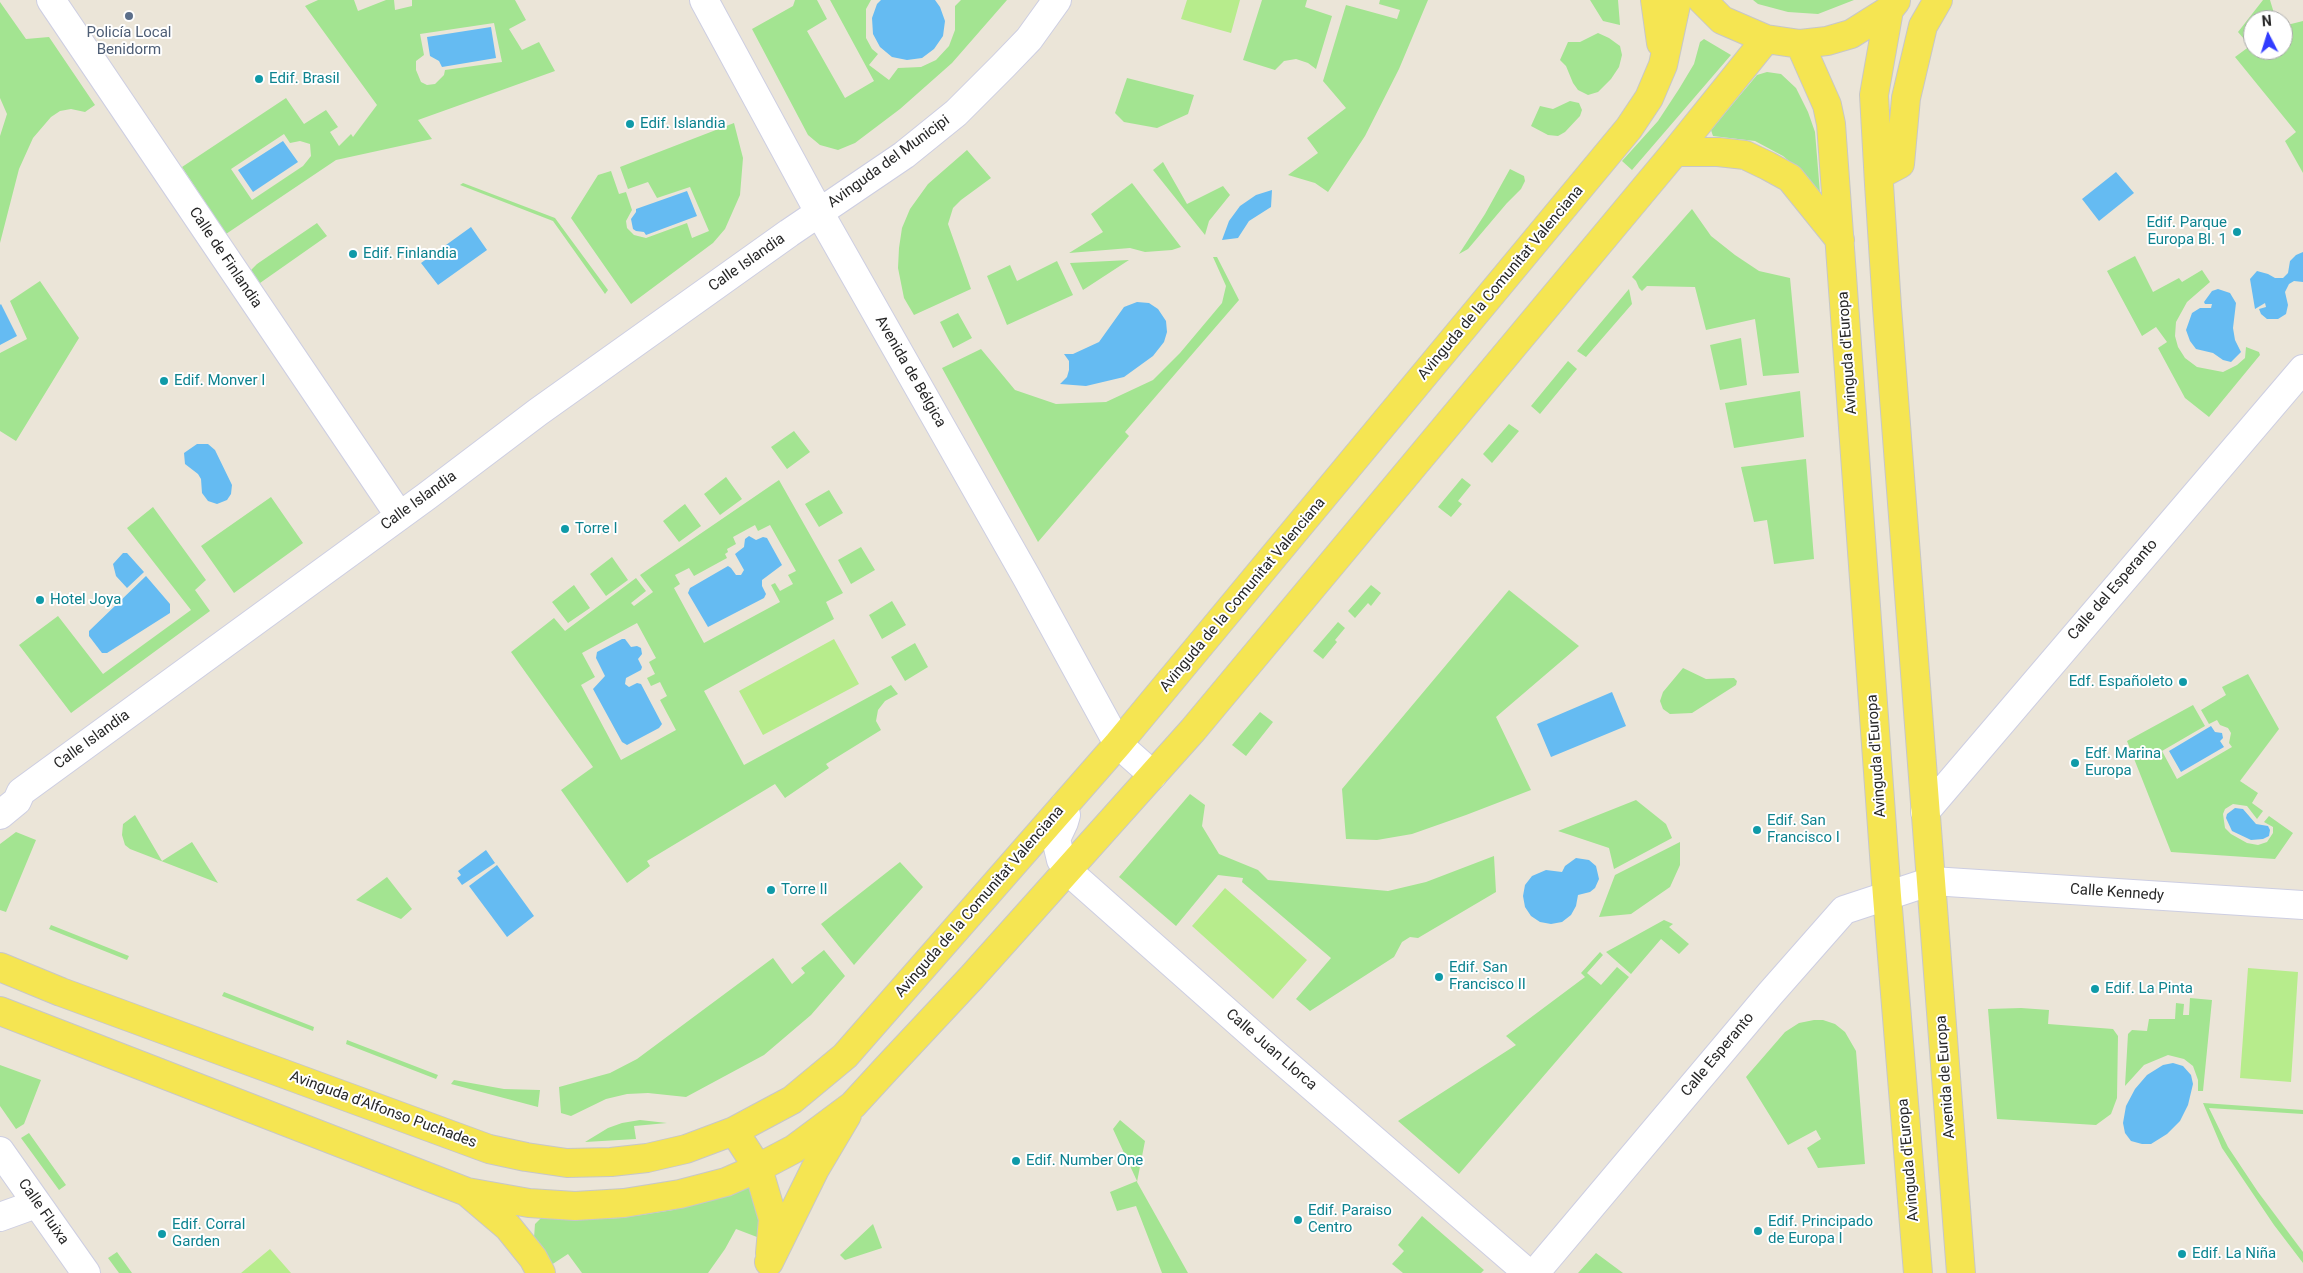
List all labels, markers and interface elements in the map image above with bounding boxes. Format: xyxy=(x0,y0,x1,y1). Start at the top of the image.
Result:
marker: Policía Local Benidorm xyxy=(123,10,135,22)
north arrow xyxy=(2243,10,2293,60)
text: N xyxy=(2261,13,2272,29)
place label: Policía Local Benidorm xyxy=(87,24,171,59)
place label: Edif. Brasil xyxy=(269,70,340,88)
marker: Edif. Brasil xyxy=(253,73,265,85)
street label: Avinguda del Municipi xyxy=(825,112,953,212)
place label: Edif. Islandia xyxy=(640,115,726,133)
marker: Edif. Islandia xyxy=(624,118,636,130)
street label: Avinguda de la Comunitat Valenciana xyxy=(1414,182,1588,384)
street label: Calle de Finlandia xyxy=(185,204,265,312)
place label: Edif. Parque Europa Bl. 1 xyxy=(2146,214,2227,249)
marker: Edif. Parque Europa Bl. 1 xyxy=(2231,226,2243,238)
street label: Calle Islandia xyxy=(705,230,789,296)
place label: Edif. Finlandia xyxy=(363,245,457,263)
marker: Edif. Finlandia xyxy=(347,248,359,260)
street label: Avinguda d'Europa xyxy=(1835,291,1861,415)
street label: Avenida de Bélgica xyxy=(871,313,949,431)
place label: Edif. Monver I xyxy=(174,372,265,390)
marker: Edif. Monver I xyxy=(158,375,170,387)
street label: Calle Islandia xyxy=(378,468,460,534)
street label: Avinguda de la Comunitat Valenciana xyxy=(1156,494,1330,696)
place label: Torre I xyxy=(575,520,618,538)
marker: Torre I xyxy=(559,523,571,535)
street label: Calle del Esperanto xyxy=(2064,536,2162,644)
place label: Hotel Joya xyxy=(50,591,121,609)
marker: Hotel Joya xyxy=(34,594,46,606)
place label: Edf. Españoleto xyxy=(2069,673,2173,691)
marker: Edf. Españoleto xyxy=(2177,676,2189,688)
street label: Avinguda d'Europa xyxy=(1864,694,1890,818)
street label: Calle Islandia xyxy=(51,707,133,773)
place label: Edf. Marina Europa xyxy=(2085,745,2161,780)
marker: Edf. Marina Europa xyxy=(2069,757,2081,769)
street label: Avinguda de la Comunitat Valenciana xyxy=(892,802,1068,1002)
place label: Edif. San Francisco I xyxy=(1767,812,1840,847)
marker: Edif. San Francisco I xyxy=(1751,824,1763,836)
place label: Torre II xyxy=(781,881,828,899)
street label: Calle Kennedy xyxy=(2069,881,2165,905)
marker: Torre II xyxy=(765,884,777,896)
place label: Edif. San Francisco II xyxy=(1449,959,1526,994)
marker: Edif. San Francisco II xyxy=(1433,971,1445,983)
place label: Edif. La Pinta xyxy=(2105,980,2193,998)
marker: Edif. La Pinta xyxy=(2089,983,2101,995)
street label: Calle Juan Llorca xyxy=(1222,1006,1320,1094)
street label: Calle Esperanto xyxy=(1678,1009,1758,1101)
street label: Avenida de Europa xyxy=(1933,1015,1959,1139)
street label: Avinguda d'Alfonso Puchades xyxy=(287,1068,479,1152)
street label: Avinguda d'Europa xyxy=(1895,1098,1923,1222)
place label: Edif. Number One xyxy=(1026,1152,1143,1170)
marker: Edif. Number One xyxy=(1010,1155,1022,1167)
street label: Calle Fluixa xyxy=(14,1176,72,1248)
place label: Edif. Paraiso Centro xyxy=(1308,1202,1392,1237)
place label: Edif. Principado de Europa I xyxy=(1768,1213,1873,1248)
marker: Edif. Paraiso Centro xyxy=(1292,1214,1304,1226)
place label: Edif. Corral Garden xyxy=(172,1216,245,1251)
marker: Edif. Principado de Europa I xyxy=(1752,1225,1764,1237)
marker: Edif. Corral Garden xyxy=(156,1228,168,1240)
place label: Edif. La Niña xyxy=(2192,1245,2276,1263)
marker: Edif. La Niña xyxy=(2176,1248,2188,1260)

